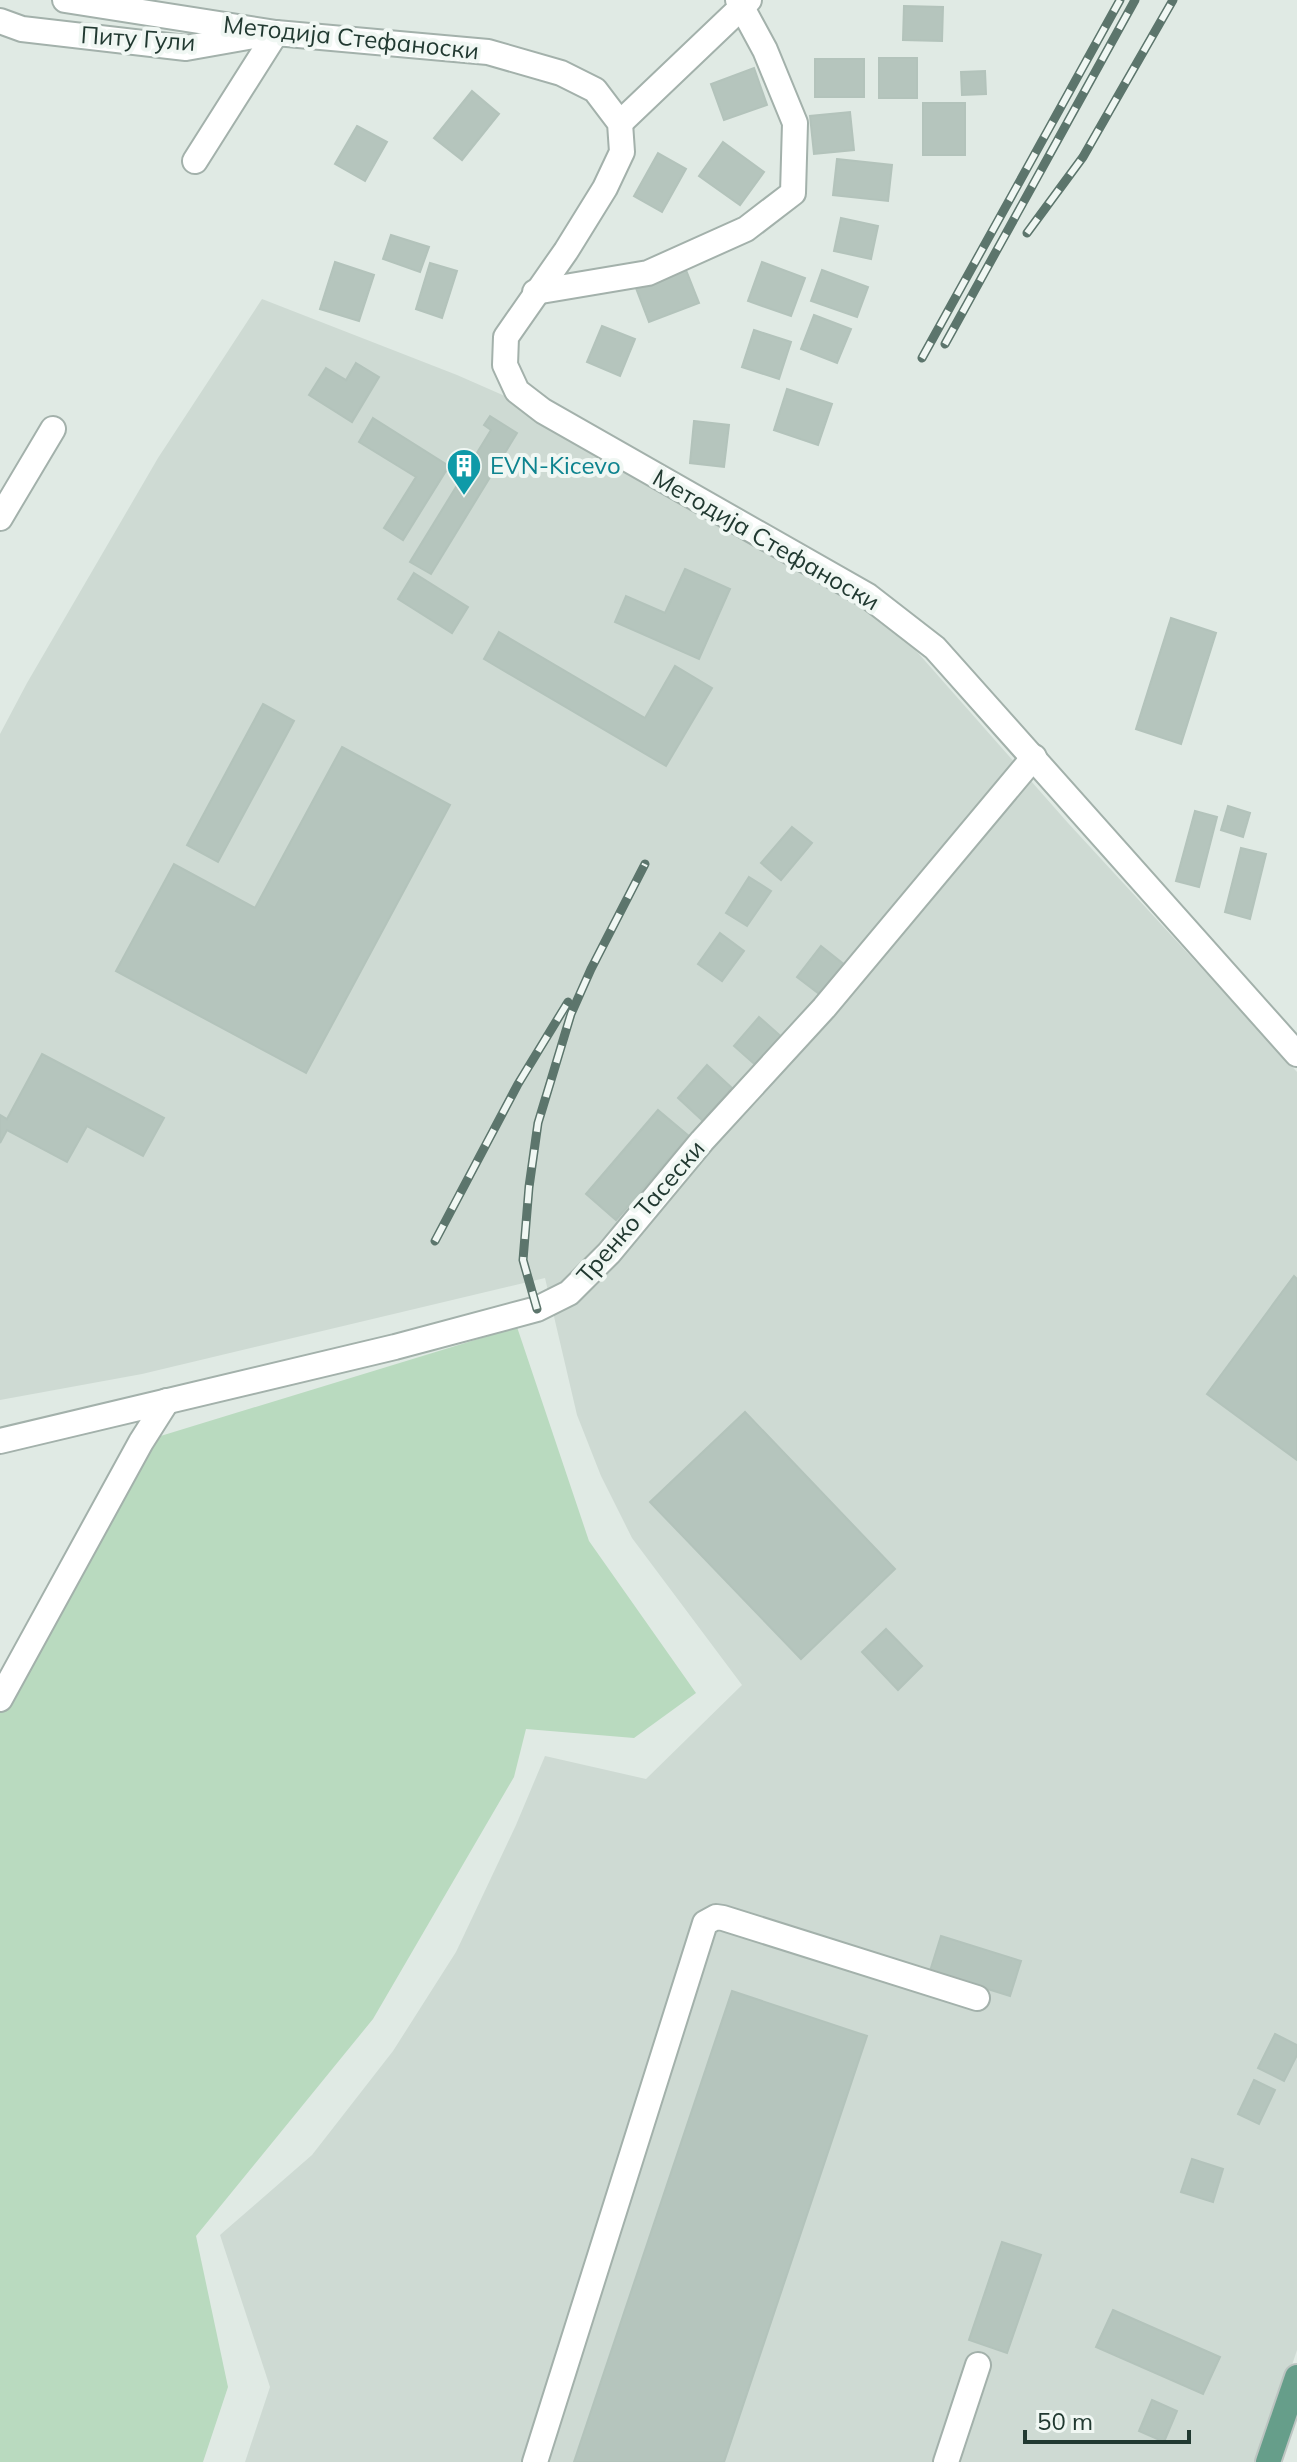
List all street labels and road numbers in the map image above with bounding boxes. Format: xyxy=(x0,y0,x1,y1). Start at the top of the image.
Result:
street label: Методија Стефаноски xyxy=(222,9,480,65)
street label: Питу Гули xyxy=(80,19,196,57)
street label: Методија Стефаноски xyxy=(648,462,885,616)
street label: Тренко Тасески xyxy=(570,1134,711,1289)

